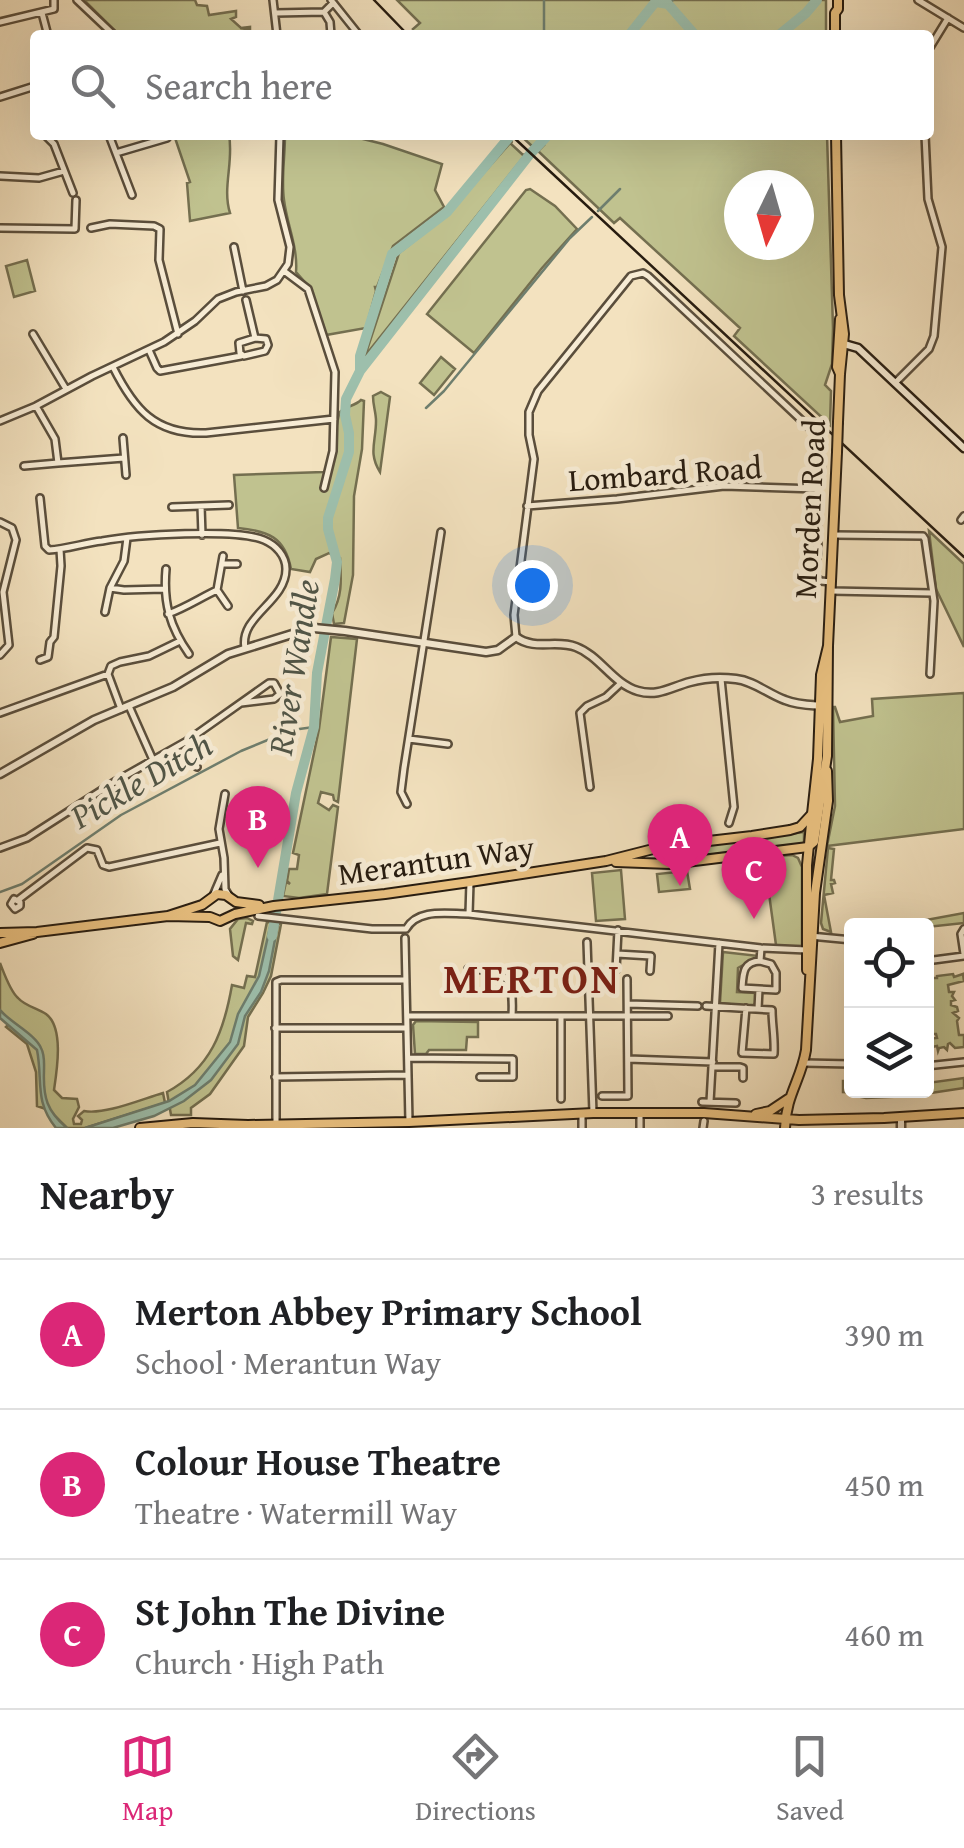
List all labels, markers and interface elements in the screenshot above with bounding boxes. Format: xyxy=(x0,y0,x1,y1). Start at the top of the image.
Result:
search box xyxy=(30,30,934,140)
text: Search here xyxy=(145,57,333,113)
icon: search xyxy=(65,58,120,113)
north arrow xyxy=(724,170,814,260)
street label: Morden Road xyxy=(781,418,837,600)
street label: Lombard Road xyxy=(567,443,763,503)
your location xyxy=(507,560,558,611)
water label: River Wandle xyxy=(254,576,332,759)
water label: Pickle Ditch xyxy=(60,719,221,842)
pin: B xyxy=(226,786,290,868)
pin: A xyxy=(648,804,712,886)
street label: Merantun Way xyxy=(335,823,537,897)
pin: C xyxy=(722,836,786,919)
map controls xyxy=(844,918,934,1098)
button: locate xyxy=(844,918,934,1008)
district label: MERTON xyxy=(443,947,621,1008)
button: layers xyxy=(844,1008,934,1098)
text: Nearby xyxy=(40,1163,174,1224)
text: 3 results xyxy=(811,1170,924,1217)
text: Merton Abbey Primary School xyxy=(135,1283,642,1339)
text: A xyxy=(62,1311,83,1358)
text: 390 m xyxy=(845,1311,924,1358)
text: School · Merantun Way xyxy=(135,1339,441,1386)
text: Colour House Theatre xyxy=(135,1433,501,1489)
text: B xyxy=(63,1461,82,1508)
text: 450 m xyxy=(845,1461,924,1508)
text: Theatre · Watermill Way xyxy=(135,1489,457,1536)
text: St John The Divine xyxy=(135,1583,445,1639)
text: C xyxy=(63,1611,82,1658)
text: 460 m xyxy=(845,1611,924,1658)
text: Church · High Path xyxy=(135,1639,384,1686)
tab: Map xyxy=(120,1729,175,1830)
tab: Directions xyxy=(415,1729,536,1830)
tab: Saved xyxy=(776,1729,844,1830)

